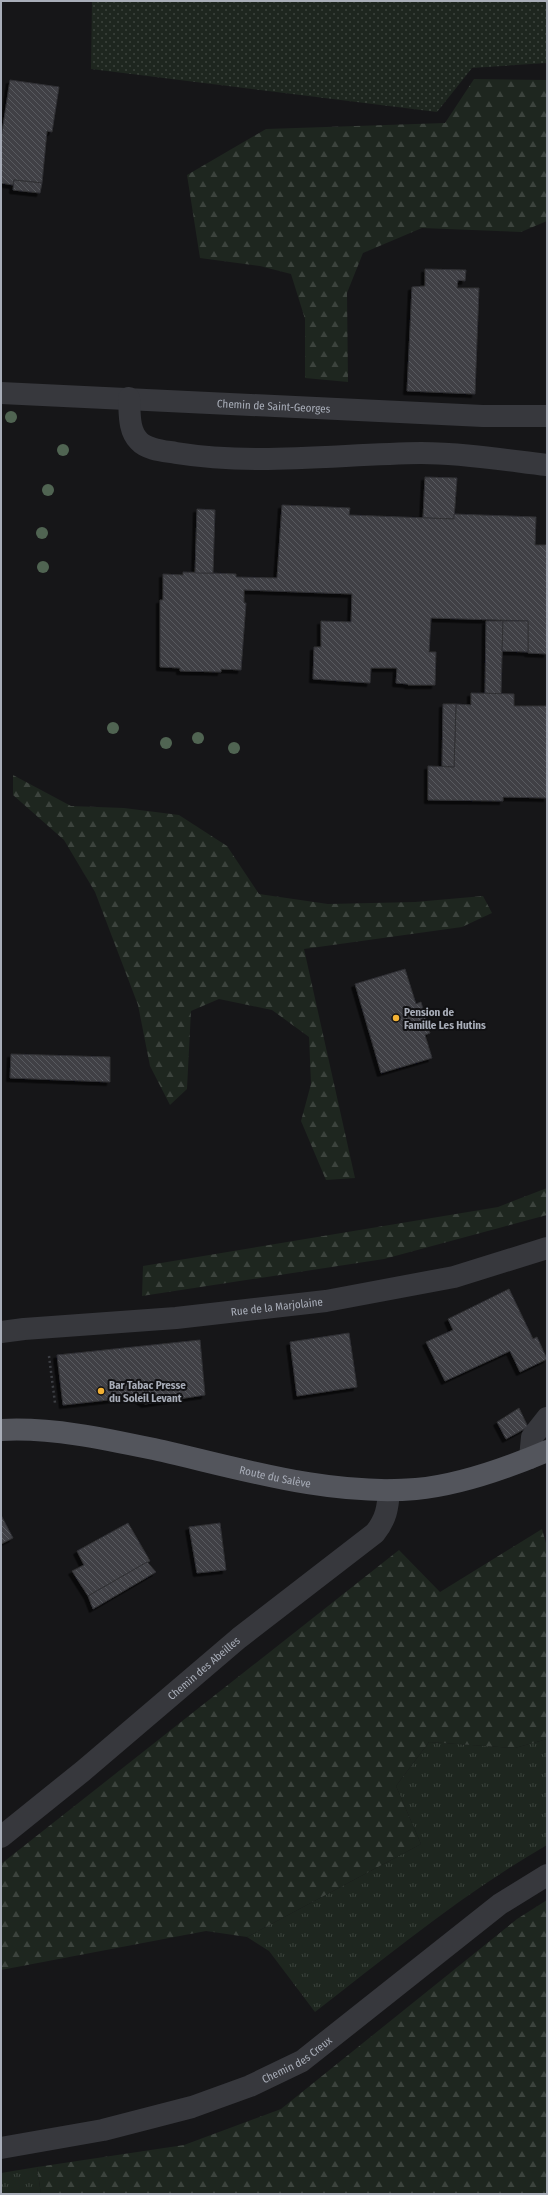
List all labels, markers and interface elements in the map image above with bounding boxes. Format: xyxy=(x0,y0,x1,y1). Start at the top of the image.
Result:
street label: Chemin de Saint-Georges xyxy=(217,397,331,416)
place label: Pension de Famille Les Hutins xyxy=(404,1006,486,1032)
marker: Pension de Famille Les Hutins xyxy=(391,1013,401,1023)
street label: Rue de la Marjolaine xyxy=(230,1295,323,1319)
place label: Bar Tabac Presse du Soleil Levant xyxy=(109,1379,186,1405)
marker: Bar Tabac Presse du Soleil Levant xyxy=(96,1386,106,1396)
street label: Route du Salève xyxy=(238,1464,312,1491)
street label: Chemin des Abeilles xyxy=(165,1634,243,1703)
street label: Chemin des Creux xyxy=(260,2034,335,2086)

